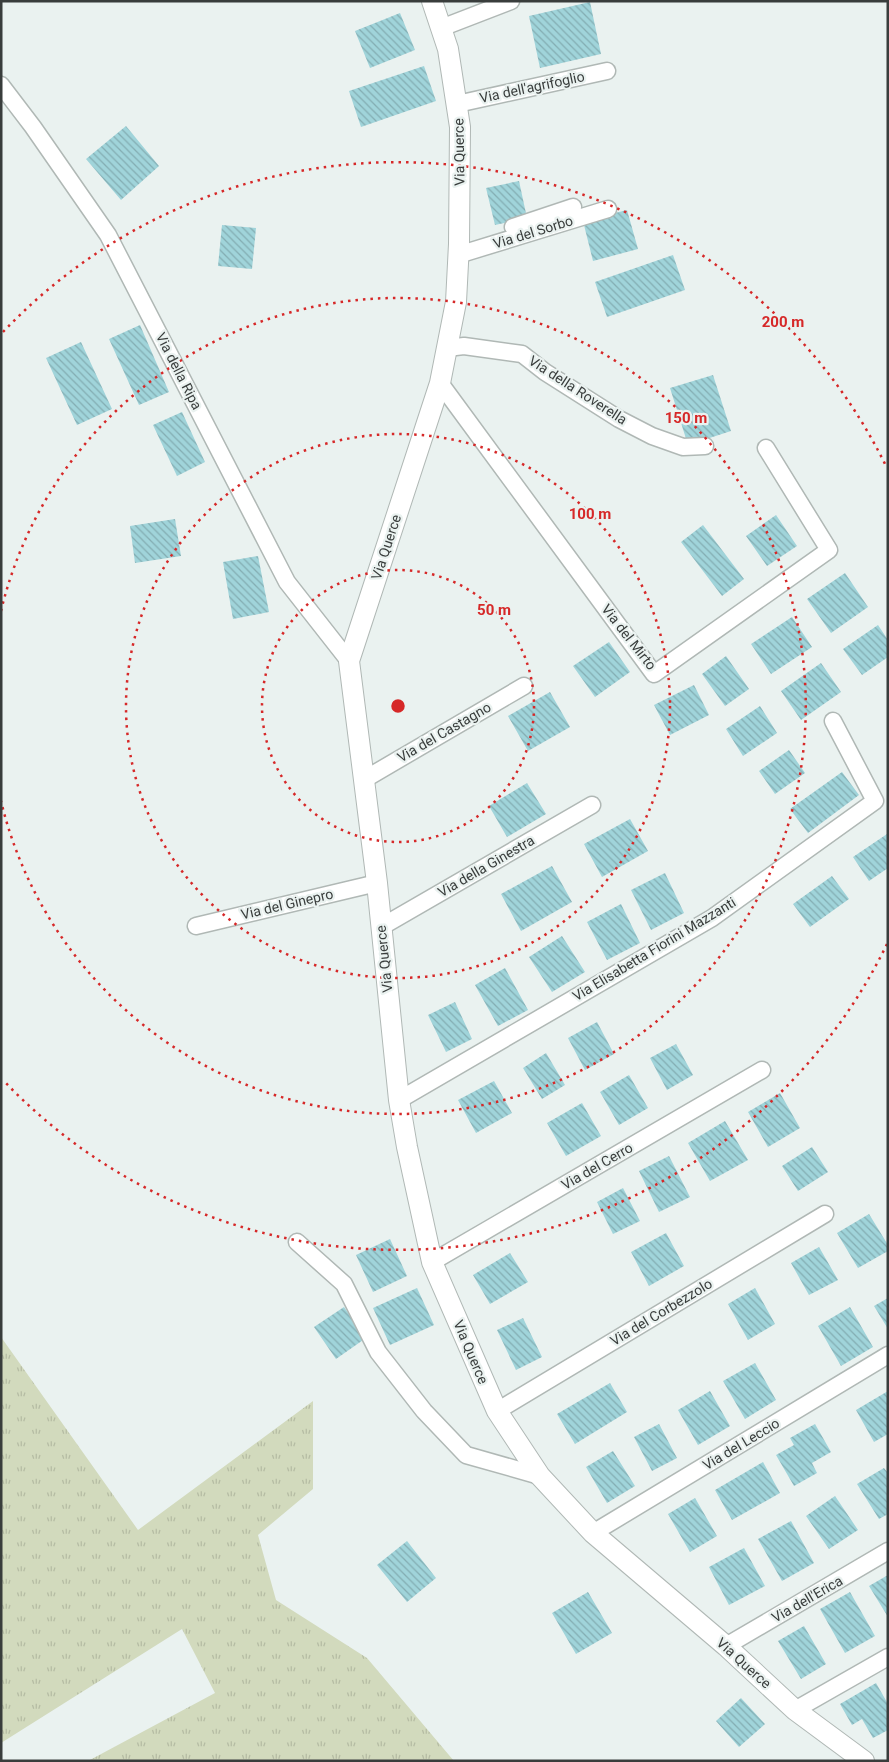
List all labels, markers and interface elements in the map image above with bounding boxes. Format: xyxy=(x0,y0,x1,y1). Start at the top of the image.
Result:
street label: Via dell'agrifoglio xyxy=(478,68,586,106)
street label: Via Querce xyxy=(450,118,468,186)
street label: Via del Sorbo xyxy=(491,212,575,252)
text: 200 m xyxy=(762,313,804,331)
street label: Via della Ripa xyxy=(153,330,205,412)
street label: Via della Roverella xyxy=(526,352,630,428)
text: 150 m xyxy=(665,409,707,427)
text: 100 m xyxy=(569,505,611,523)
street label: Via Querce xyxy=(368,512,404,582)
text: 50 m xyxy=(477,601,511,619)
street label: Via del Mirto xyxy=(598,601,660,673)
centre of rings xyxy=(389,697,407,715)
street label: Via del Castagno xyxy=(394,699,494,765)
street label: Via della Ginestra xyxy=(435,832,537,900)
street label: Via del Ginepro xyxy=(239,886,335,922)
street label: Via Elisabetta Fiorini Mazzanti xyxy=(570,894,738,1004)
street label: Via Querce xyxy=(373,925,395,993)
street label: Via del Cerro xyxy=(559,1139,635,1193)
street label: Via del Corbezzolo xyxy=(607,1275,715,1349)
street label: Via Querce xyxy=(450,1318,492,1386)
street label: Via del Leccio xyxy=(700,1415,782,1473)
street label: Via dell'Erica xyxy=(769,1572,845,1626)
street label: Via Querce xyxy=(714,1634,774,1692)

